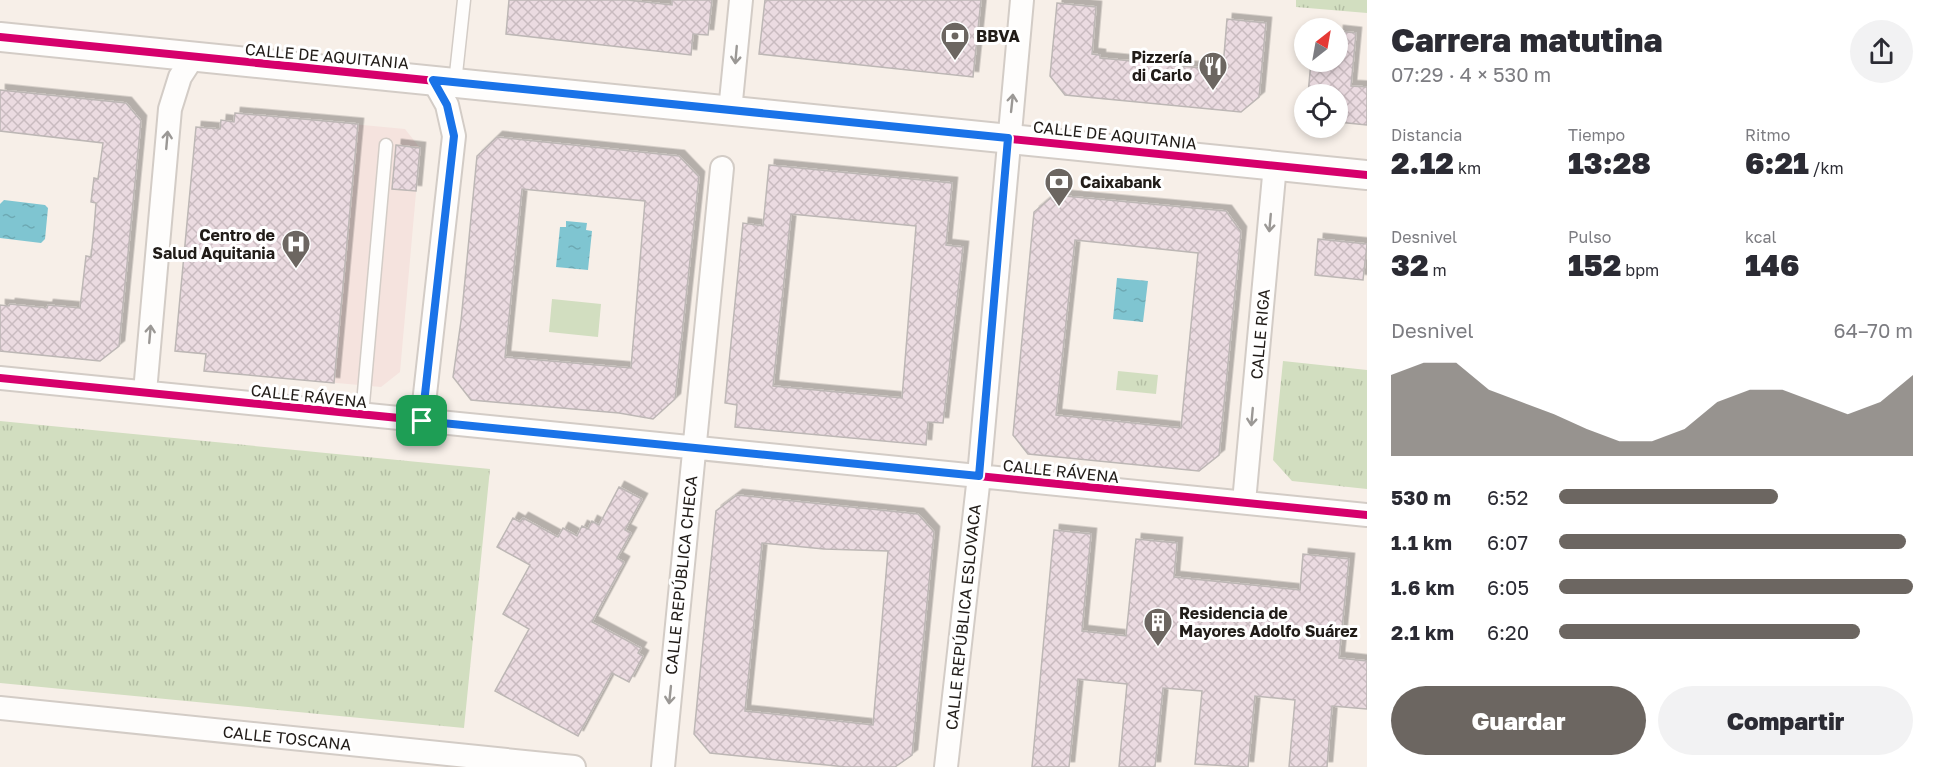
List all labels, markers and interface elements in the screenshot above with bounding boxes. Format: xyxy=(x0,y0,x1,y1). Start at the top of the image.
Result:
north arrow xyxy=(1294,18,1348,72)
map controls xyxy=(1294,18,1348,138)
bank icon: BBVA xyxy=(939,20,971,62)
text: Carrera matutina xyxy=(1391,20,1663,59)
button: share xyxy=(1850,20,1913,83)
place label: BBVA xyxy=(976,26,1020,46)
street label: CALLE DE AQUITANIA xyxy=(244,39,410,73)
one-way arrow xyxy=(730,45,741,65)
place label: Pizzería di Carlo xyxy=(1131,47,1192,85)
restaurant icon: Pizzería di Carlo xyxy=(1197,50,1229,92)
text: 07:29 · 4 × 530 m xyxy=(1391,62,1551,86)
button: locate xyxy=(1294,84,1348,138)
one-way arrow xyxy=(1007,93,1018,113)
street label: CALLE DE AQUITANIA xyxy=(1032,116,1198,154)
text: Distancia xyxy=(1391,125,1462,145)
text: Tiempo xyxy=(1568,125,1625,145)
text: Ritmo xyxy=(1745,125,1790,145)
one-way arrow xyxy=(162,130,173,150)
text: 2.12 xyxy=(1391,145,1454,181)
text: 13:28 xyxy=(1568,145,1651,181)
text: 6:21 xyxy=(1745,145,1809,181)
text: km xyxy=(1454,158,1481,178)
text: /km xyxy=(1809,158,1844,178)
bank icon: Caixabank xyxy=(1043,166,1075,208)
place label: Caixabank xyxy=(1080,172,1162,192)
one-way arrow xyxy=(1264,213,1275,233)
place label: Centro de Salud Aquitania xyxy=(152,225,275,263)
text: Desnivel xyxy=(1391,227,1457,247)
text: Pulso xyxy=(1568,227,1611,247)
text: kcal xyxy=(1745,227,1777,247)
hospital icon: Centro de Salud Aquitania xyxy=(280,228,312,270)
text: 32 xyxy=(1391,247,1429,283)
text: 152 xyxy=(1568,247,1621,283)
text: 146 xyxy=(1745,247,1799,283)
text: m xyxy=(1429,260,1447,280)
text: bpm xyxy=(1621,260,1659,280)
street label: CALLE RIGA xyxy=(1246,288,1274,380)
text: Desnivel xyxy=(1391,318,1474,342)
text: 64–70 m xyxy=(1834,318,1913,342)
one-way arrow xyxy=(145,324,156,344)
street label: CALLE RÁVENA xyxy=(250,380,368,412)
pin xyxy=(396,395,447,446)
icon: arrive xyxy=(405,404,438,437)
one-way arrow xyxy=(1246,407,1257,427)
street label: CALLE RÁVENA xyxy=(1002,455,1120,487)
street label: CALLE REPÚBLICA CHECA xyxy=(661,474,701,676)
text: 530 m xyxy=(1391,485,1451,509)
text: 6:52 xyxy=(1487,485,1528,509)
street label: CALLE REPÚBLICA ESLOVACA xyxy=(941,503,985,731)
text: 1.1 km xyxy=(1391,530,1452,554)
text: 6:07 xyxy=(1487,530,1528,554)
text: 1.6 km xyxy=(1391,575,1455,599)
text: 6:05 xyxy=(1487,575,1529,599)
place label: Residencia de Mayores Adolfo Suárez xyxy=(1179,603,1358,641)
building icon: Residencia de Mayores Adolfo Suárez xyxy=(1142,606,1174,648)
text: 2.1 km xyxy=(1391,620,1454,644)
text: 6:20 xyxy=(1487,620,1529,644)
one-way arrow xyxy=(664,684,675,704)
button: Guardar xyxy=(1391,686,1646,755)
button: Compartir xyxy=(1658,686,1913,755)
street label: CALLE TOSCANA xyxy=(222,721,353,755)

